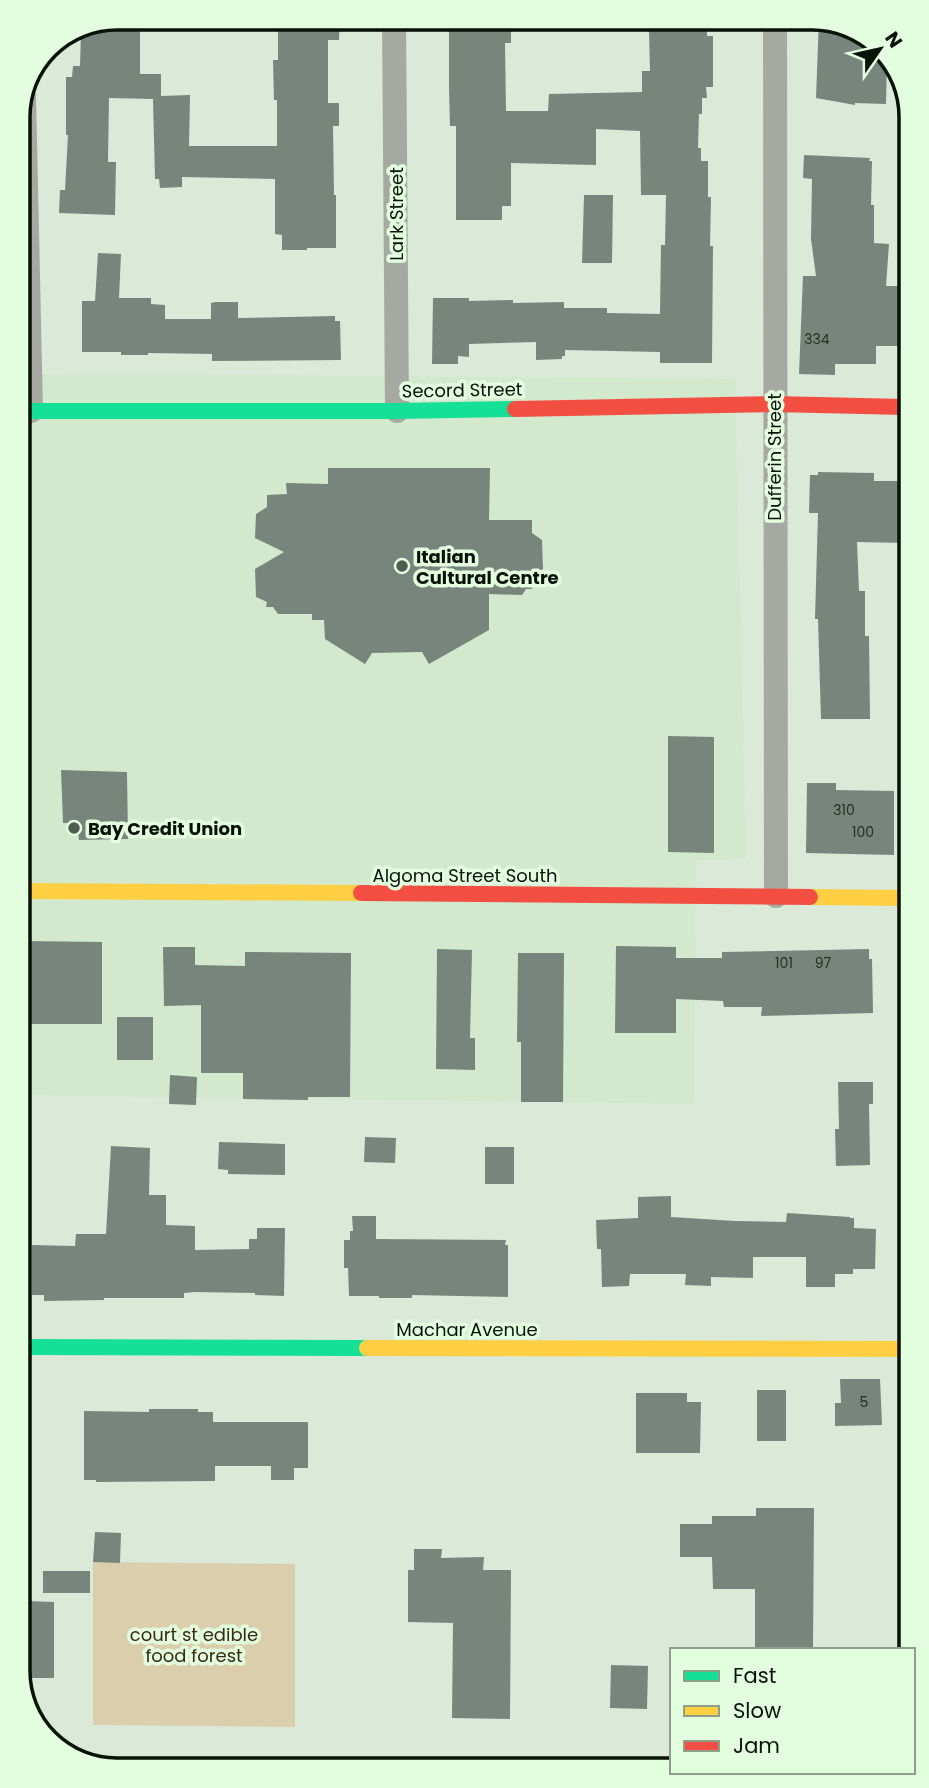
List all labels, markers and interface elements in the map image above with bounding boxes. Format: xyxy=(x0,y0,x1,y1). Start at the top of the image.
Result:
north arrow xyxy=(845,14,915,84)
text: N xyxy=(878,26,909,53)
street label: Lark Street xyxy=(384,167,409,261)
house number: 334 xyxy=(804,329,830,349)
street label: Secord Street xyxy=(402,376,522,404)
street label: Dufferin Street xyxy=(762,393,787,521)
place label: Italian Cultural Centre xyxy=(416,544,559,590)
marker: Italian Cultural Centre xyxy=(394,558,410,574)
house number: 310 xyxy=(833,800,855,820)
place label: Bay Credit Union xyxy=(88,816,242,841)
marker: Bay Credit Union xyxy=(66,820,82,836)
house number: 100 xyxy=(852,822,874,842)
street label: Algoma Street South xyxy=(373,863,557,888)
house number: 101 xyxy=(775,953,793,973)
house number: 97 xyxy=(815,953,832,973)
street label: Machar Avenue xyxy=(396,1317,538,1342)
house number: 5 xyxy=(860,1392,868,1412)
park label: court st edible food forest xyxy=(130,1622,258,1668)
legend xyxy=(670,1648,915,1774)
text: Fast xyxy=(733,1661,776,1690)
text: Slow xyxy=(733,1696,781,1725)
text: Jam xyxy=(733,1731,780,1760)

